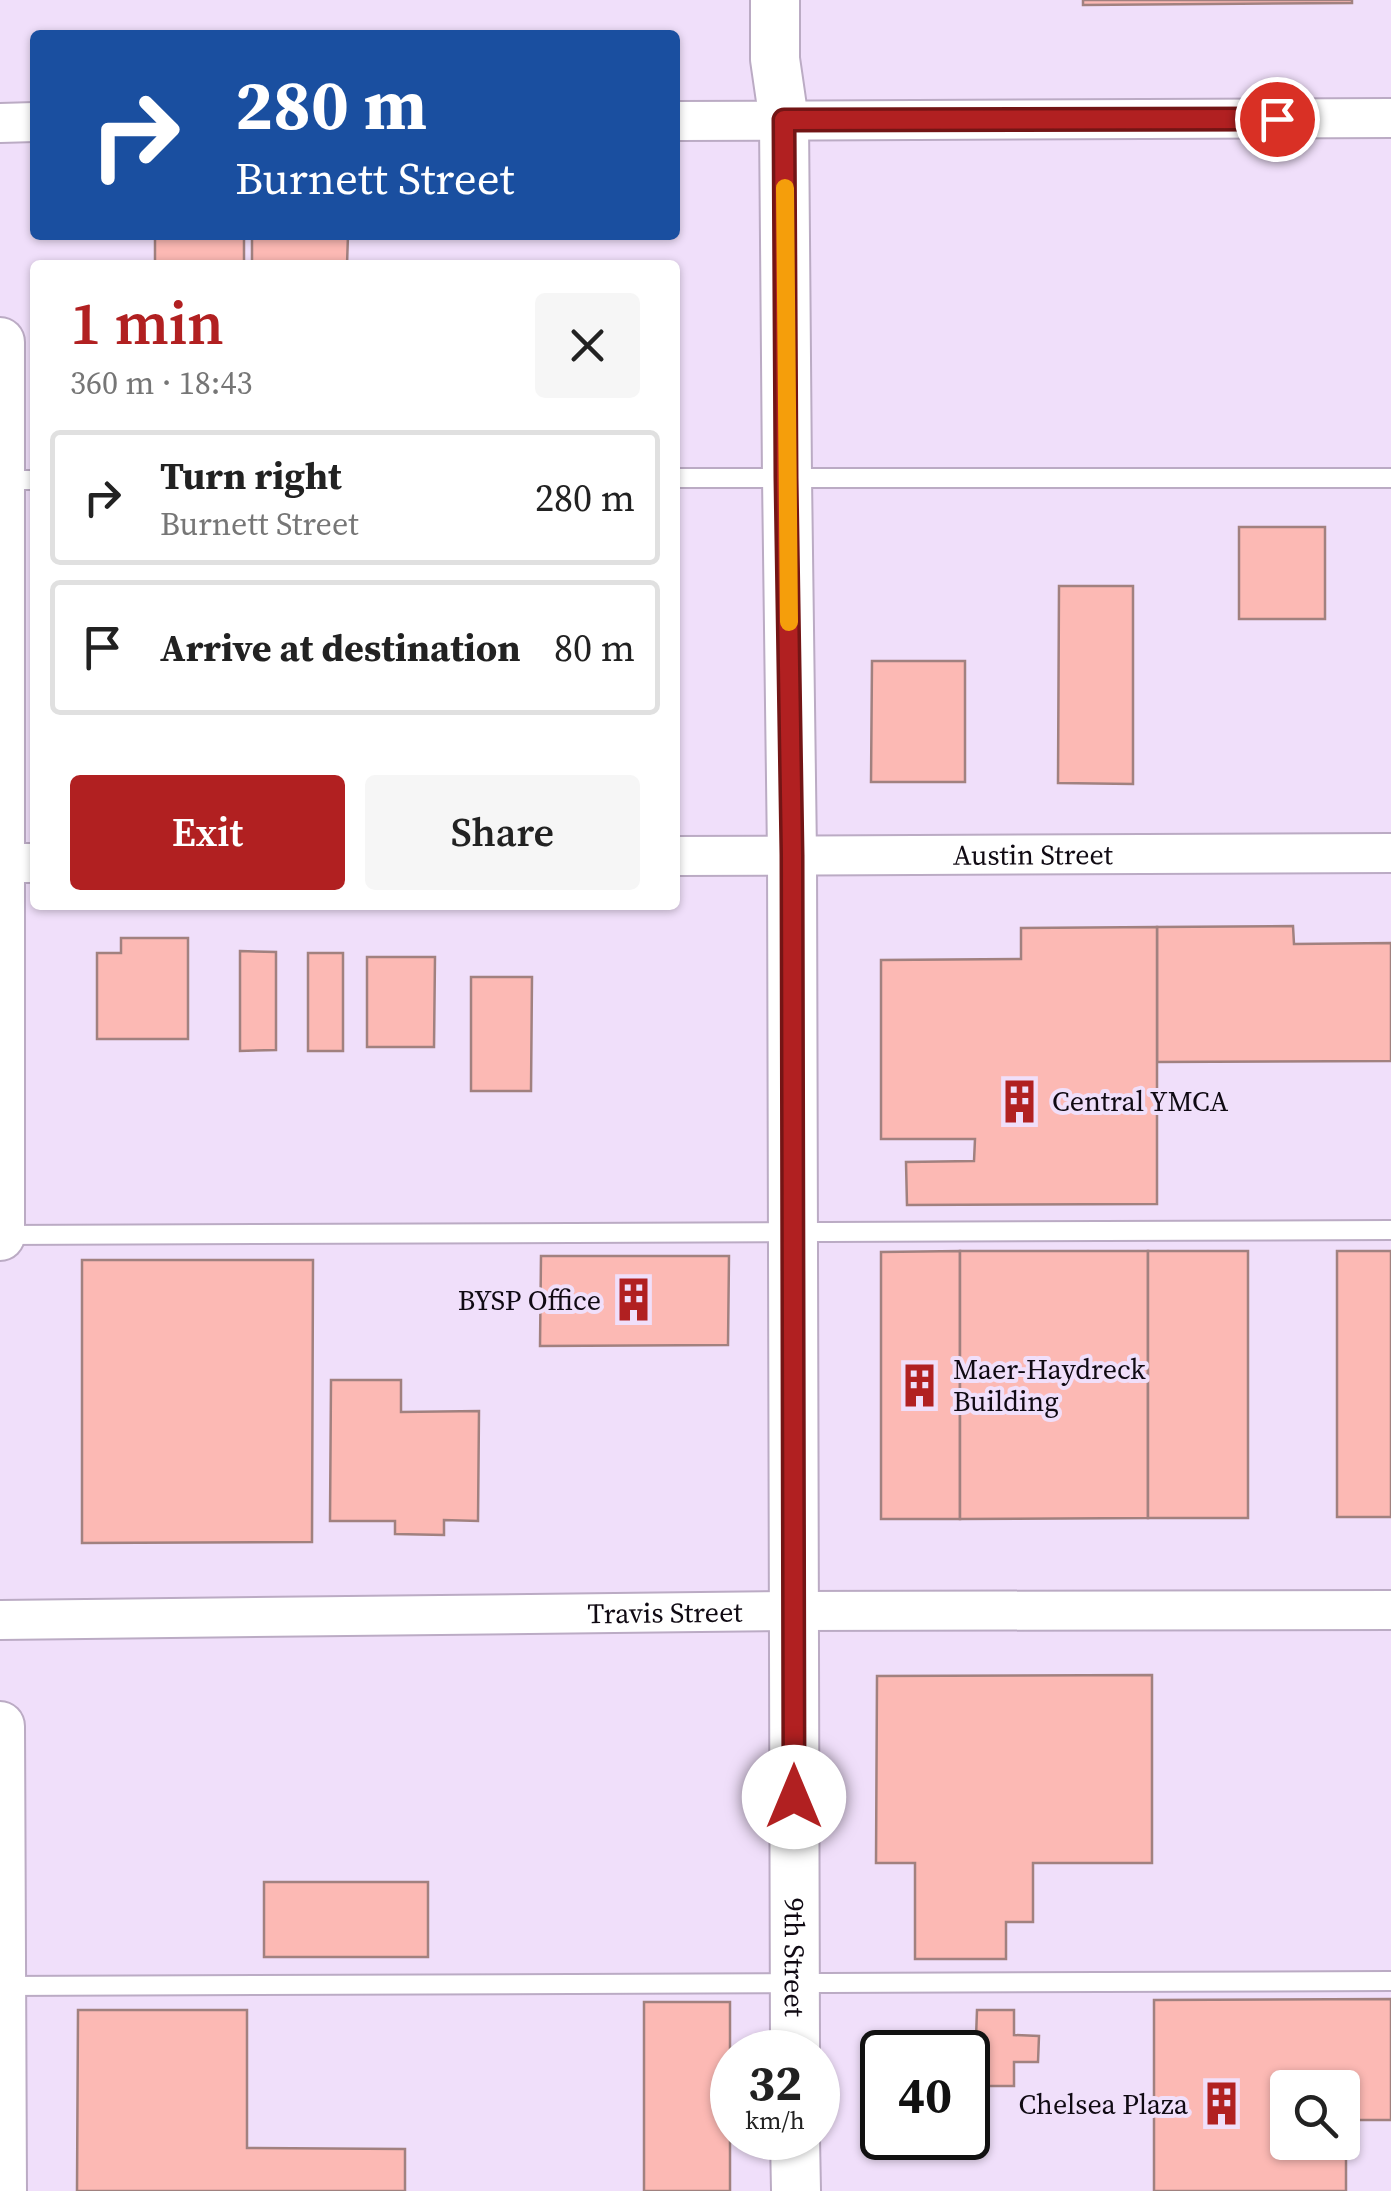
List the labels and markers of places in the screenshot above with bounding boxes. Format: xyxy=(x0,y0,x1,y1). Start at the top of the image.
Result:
pin xyxy=(1235,77,1320,162)
building icon: Central YMCA xyxy=(995,1077,1043,1125)
place label: Central YMCA xyxy=(1052,1082,1229,1120)
building icon: BYSP Office xyxy=(610,1276,658,1324)
place label: BYSP Office xyxy=(458,1281,601,1319)
place label: Maer-Haydreck Building xyxy=(953,1350,1146,1420)
building icon: Maer-Haydreck Building xyxy=(896,1361,944,1409)
building icon: Chelsea Plaza xyxy=(1197,2080,1245,2128)
place label: Chelsea Plaza xyxy=(1018,2085,1189,2123)

